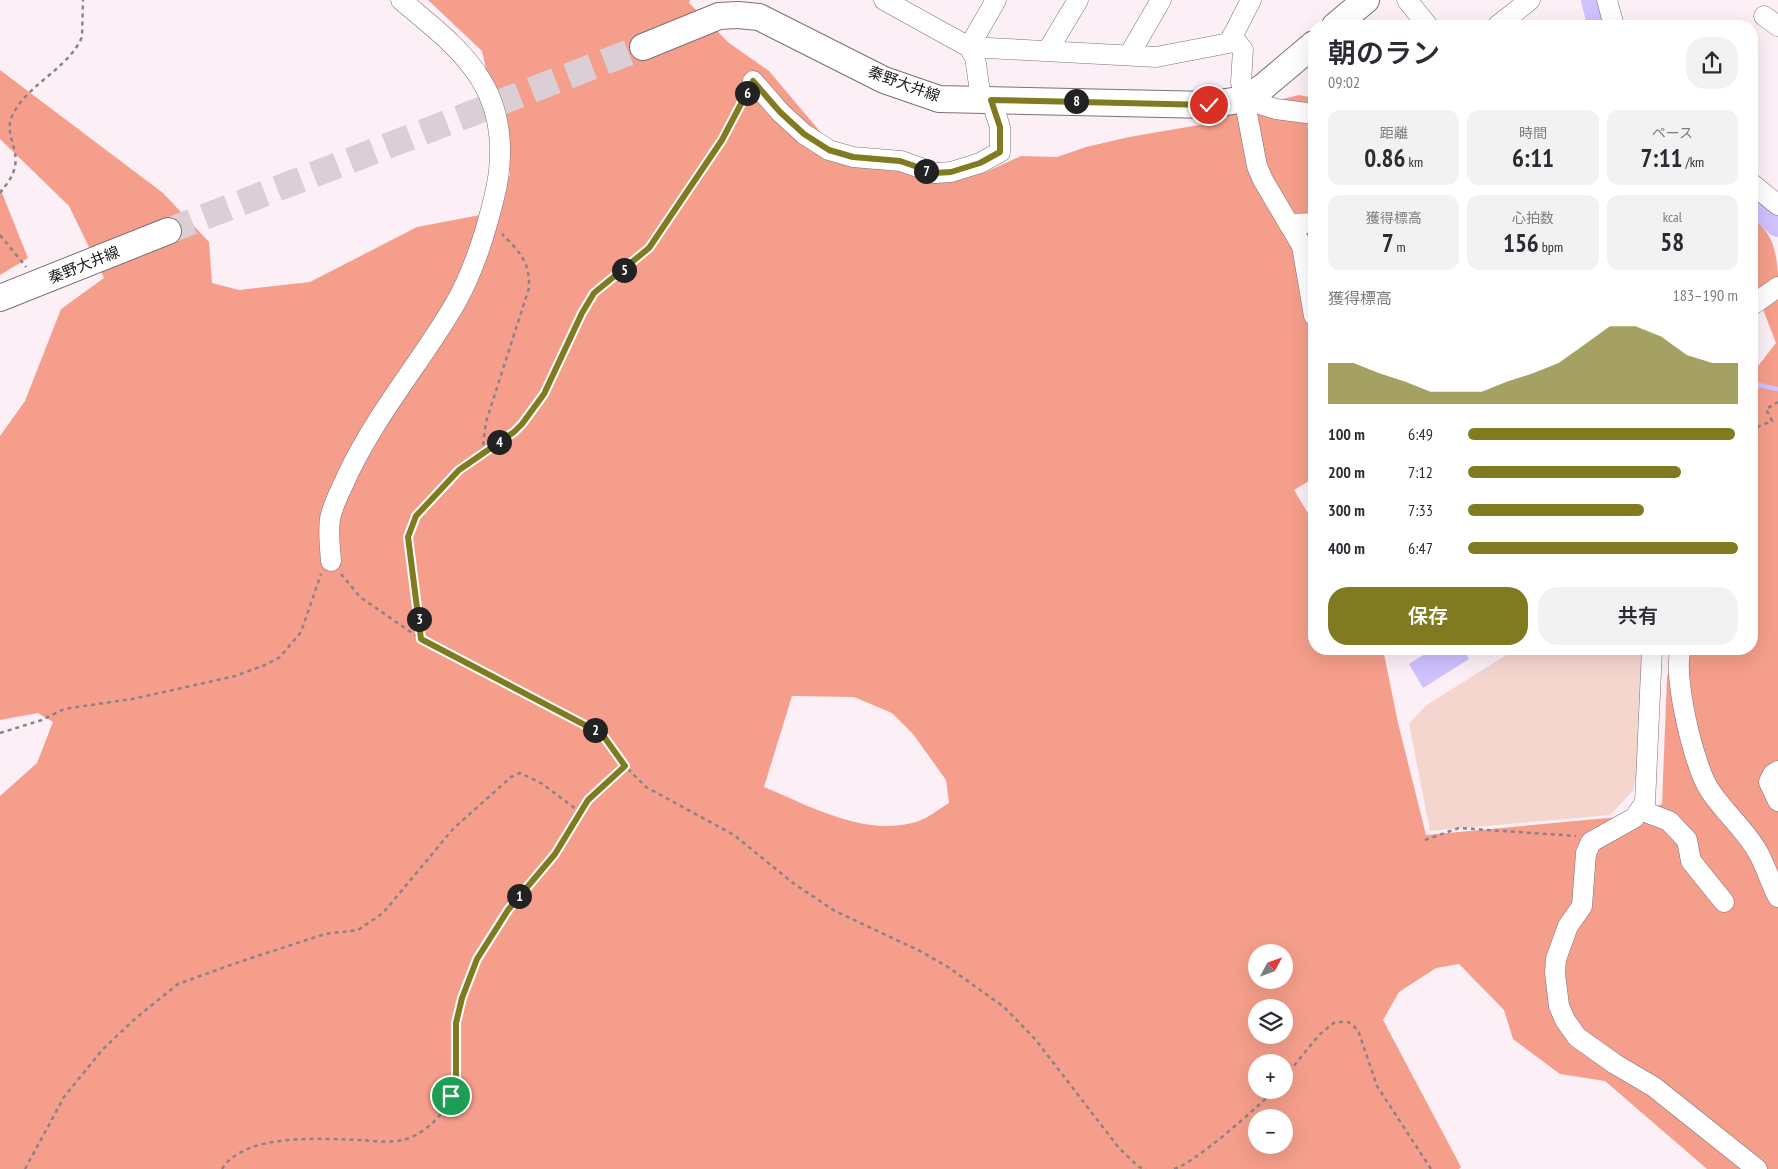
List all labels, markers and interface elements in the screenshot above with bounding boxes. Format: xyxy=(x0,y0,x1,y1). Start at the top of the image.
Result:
text: 朝のラン xyxy=(1328,34,1440,71)
button: share xyxy=(1686,37,1738,89)
street label: 秦野大井線 xyxy=(866,62,943,105)
text: 09:02 xyxy=(1328,72,1360,92)
pin: 6 xyxy=(734,80,760,106)
text: 6 xyxy=(744,84,751,102)
pin xyxy=(1188,84,1230,126)
pin: 8 xyxy=(1064,88,1088,114)
icon: check xyxy=(1195,91,1223,119)
text: 8 xyxy=(1073,92,1080,110)
text: 距離 xyxy=(1380,124,1408,142)
text: 時間 xyxy=(1519,124,1547,142)
text: ペース xyxy=(1652,124,1693,142)
text: 0.86 xyxy=(1364,142,1405,174)
text: 6:11 xyxy=(1512,142,1554,174)
text: 7:11 xyxy=(1640,142,1683,174)
text: km xyxy=(1405,153,1423,171)
text: /km xyxy=(1683,153,1704,171)
pin: 7 xyxy=(914,158,938,184)
text: 7 xyxy=(923,162,930,180)
text: kcal xyxy=(1663,208,1682,226)
text: 獲得標高 xyxy=(1366,209,1422,227)
text: 心拍数 xyxy=(1512,209,1554,227)
text: 58 xyxy=(1660,226,1684,258)
text: 7 xyxy=(1382,227,1394,259)
text: 156 xyxy=(1503,227,1539,259)
text: m xyxy=(1394,238,1406,256)
text: bpm xyxy=(1539,238,1563,256)
street label: 秦野大井線 xyxy=(45,242,122,287)
pin: 5 xyxy=(612,258,636,282)
text: 5 xyxy=(621,261,628,279)
text: 183–190 m xyxy=(1673,285,1738,305)
text: 獲得標高 xyxy=(1328,288,1392,308)
text: 100 m xyxy=(1328,424,1365,444)
text: 6:49 xyxy=(1408,424,1433,444)
pin: 4 xyxy=(486,430,512,454)
text: 4 xyxy=(496,433,503,451)
text: 200 m xyxy=(1328,462,1365,482)
text: 7:12 xyxy=(1408,462,1433,482)
text: 300 m xyxy=(1328,500,1365,520)
text: 7:33 xyxy=(1408,500,1433,520)
text: 400 m xyxy=(1328,538,1365,558)
text: 6:47 xyxy=(1408,538,1433,558)
button: 保存 xyxy=(1328,587,1528,645)
button: 共有 xyxy=(1538,587,1738,645)
pin: 3 xyxy=(406,606,432,632)
text: 3 xyxy=(416,610,423,628)
pin: 2 xyxy=(582,718,608,742)
text: 2 xyxy=(592,721,599,739)
pin: 1 xyxy=(506,884,532,908)
text: 1 xyxy=(516,887,523,905)
north arrow xyxy=(1248,944,1292,989)
map controls xyxy=(1248,944,1293,1154)
button: layers xyxy=(1248,999,1293,1044)
button: + xyxy=(1248,1054,1293,1099)
pin xyxy=(430,1075,472,1117)
icon: arrive xyxy=(437,1082,465,1110)
button: − xyxy=(1248,1109,1293,1154)

